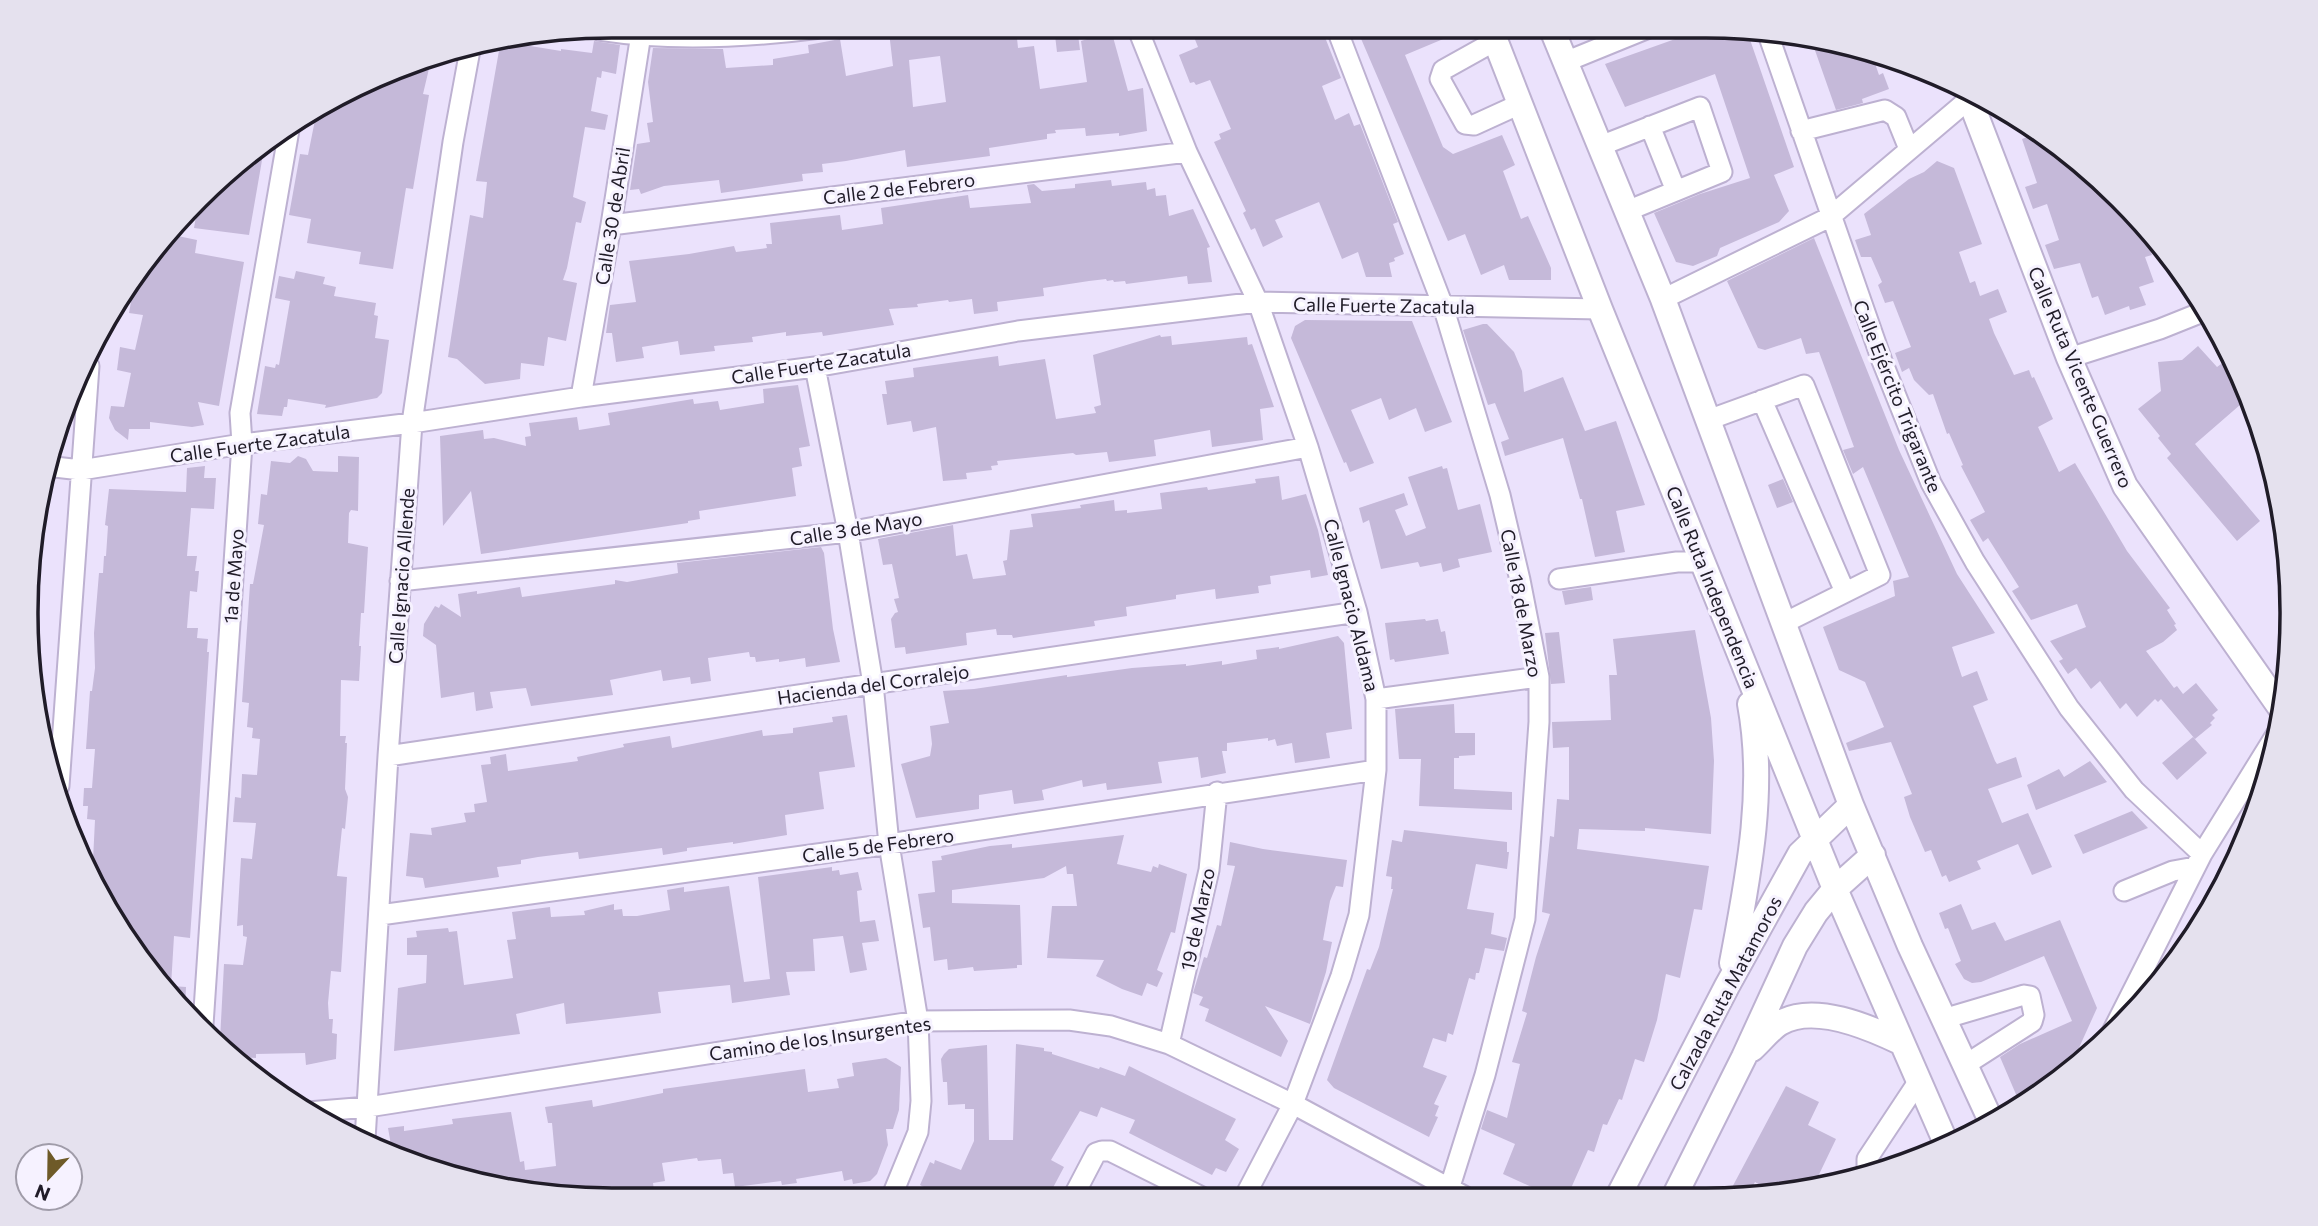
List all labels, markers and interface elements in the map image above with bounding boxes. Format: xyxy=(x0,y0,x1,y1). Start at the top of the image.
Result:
street label: Calle 30 de Abril xyxy=(590,145,634,287)
street label: Calle 2 de Febrero xyxy=(822,167,976,209)
street label: Calle Ruta Vicente Guerrero xyxy=(2024,263,2138,491)
street label: Calle Fuerte Zacatula xyxy=(1293,292,1475,318)
street label: Calle Ejército Trigarante xyxy=(1849,296,1947,496)
street label: Calle Fuerte Zacatula xyxy=(730,337,912,389)
street label: Calle Fuerte Zacatula xyxy=(168,419,352,467)
street label: Calle Ruta Independencia xyxy=(1662,482,1764,692)
street label: Calle Ignacio Allende xyxy=(383,487,419,665)
street label: Calle 3 de Mayo xyxy=(788,506,924,550)
street label: Calle Ignacio Aldama xyxy=(1319,516,1385,694)
street label: Calle 18 de Marzo xyxy=(1496,527,1548,679)
street label: 1a de Mayo xyxy=(218,528,248,624)
street label: Hacienda del Corralejo xyxy=(775,659,971,709)
street label: Calle 5 de Febrero xyxy=(801,823,955,867)
street label: 19 de Marzo xyxy=(1175,866,1219,972)
street label: Calzada Ruta Matamoros xyxy=(1664,892,1786,1094)
street label: Camino de los Insurgentes xyxy=(708,1011,932,1065)
north arrow xyxy=(14,1142,84,1212)
text: N xyxy=(32,1180,53,1207)

